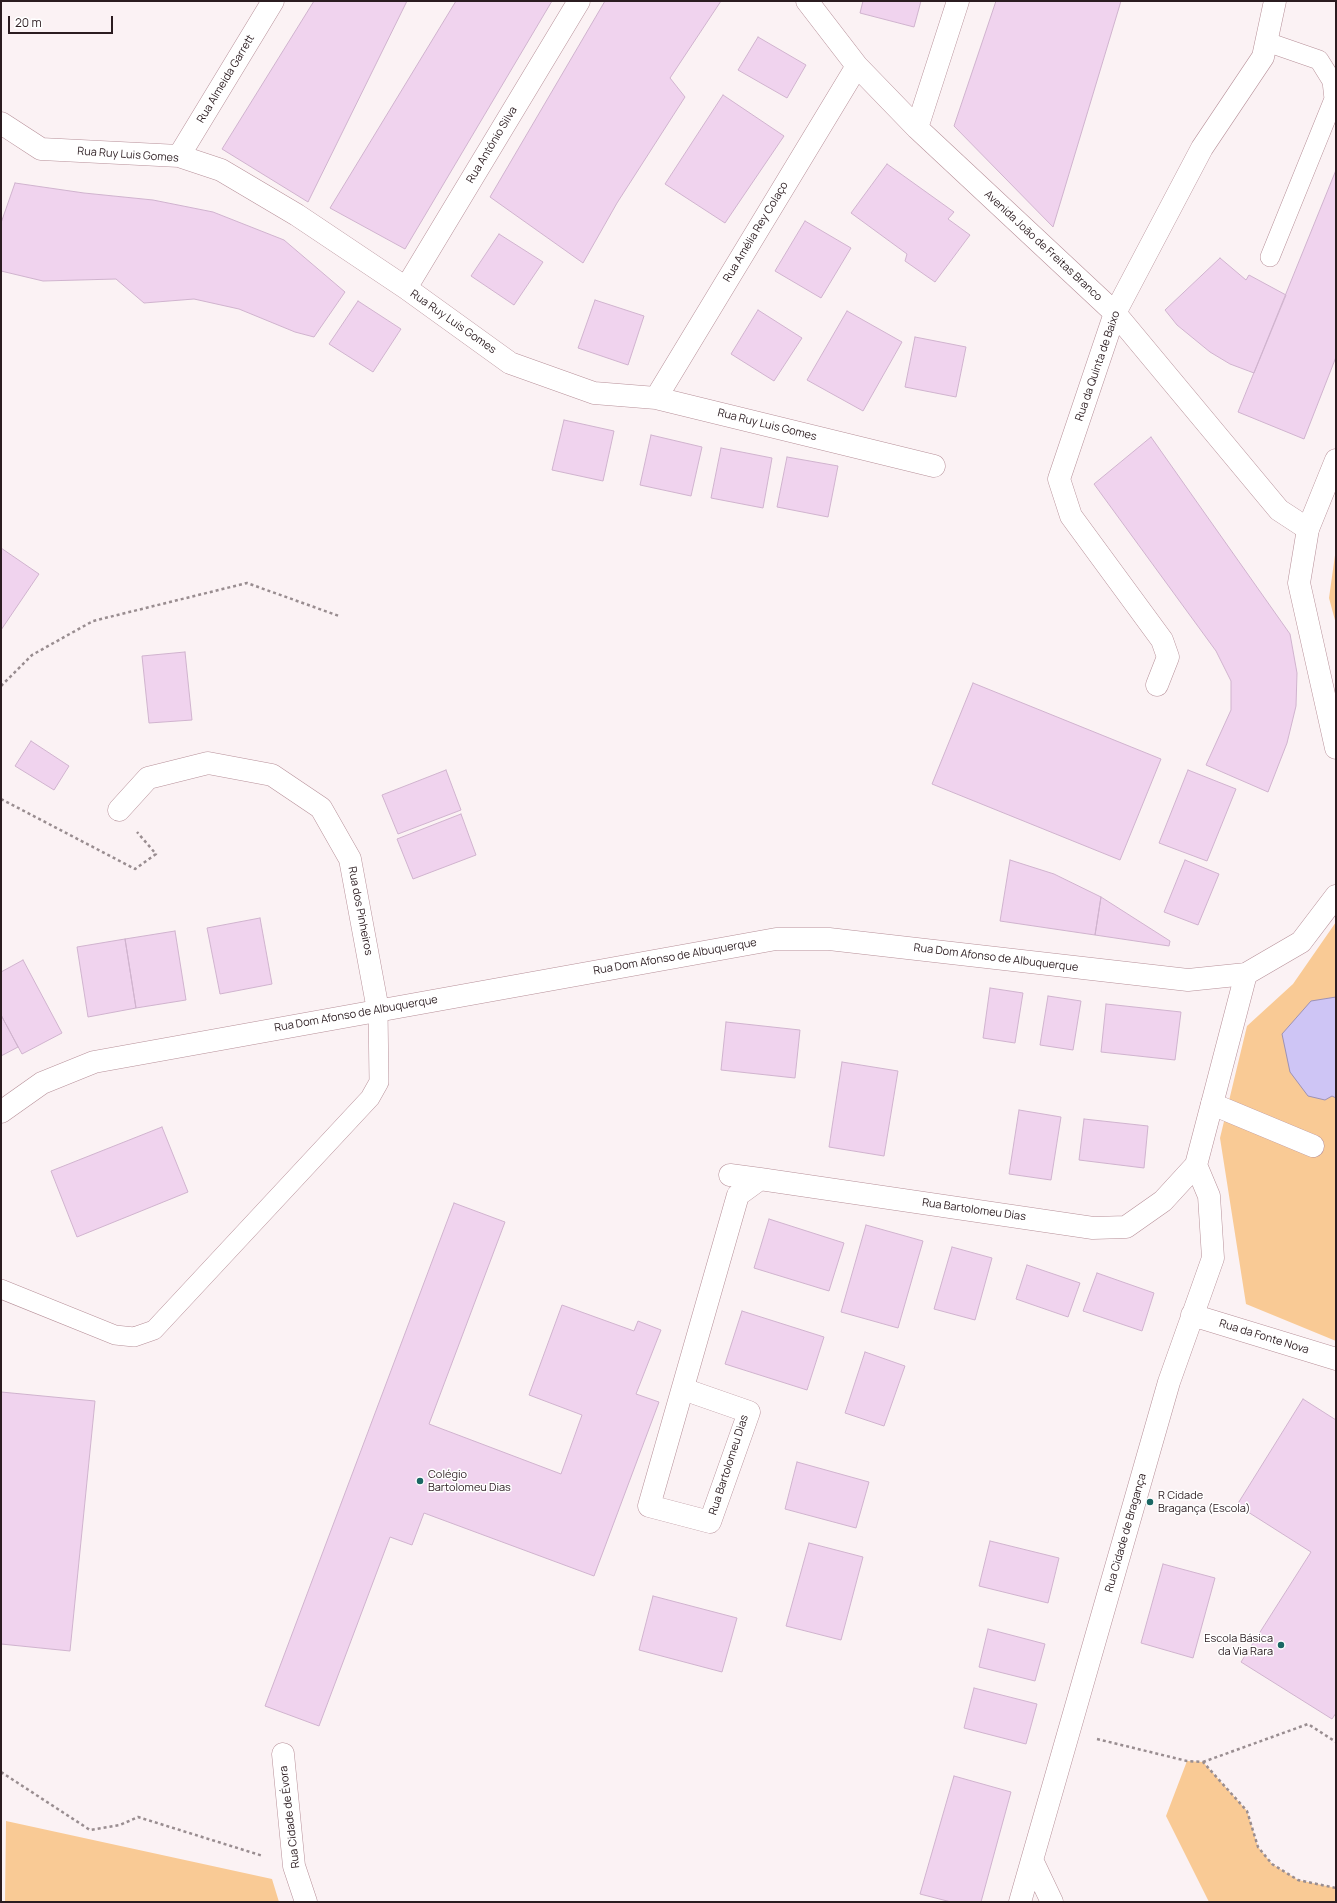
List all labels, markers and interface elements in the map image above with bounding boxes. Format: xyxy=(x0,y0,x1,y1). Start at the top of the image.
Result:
scale bar xyxy=(10,8,115,34)
text: 20 m xyxy=(15,14,42,31)
street label: Rua Almeida Garrett xyxy=(194,32,258,126)
street label: Rua António Silva xyxy=(464,104,520,186)
street label: Rua Ruy Luis Gomes xyxy=(77,145,179,165)
street label: Rua Amélia Rey Colaço xyxy=(721,179,791,285)
street label: Avenida João de Freitas Branco xyxy=(981,188,1105,304)
street label: Rua Ruy Luis Gomes xyxy=(408,287,498,357)
street label: Rua da Quinta de Baixo xyxy=(1073,309,1123,423)
street label: Rua Ruy Luis Gomes xyxy=(716,406,818,444)
street label: Rua dos Pinheiros xyxy=(345,866,375,956)
street label: Rua Dom Afonso de Albuquerque xyxy=(592,936,758,978)
street label: Rua Dom Afonso de Albuquerque xyxy=(913,941,1079,975)
street label: Rua Dom Afonso de Albuquerque xyxy=(273,993,439,1035)
street label: Rua Bartolomeu Dias xyxy=(921,1196,1027,1224)
street label: Rua da Fonte Nova xyxy=(1218,1317,1310,1357)
street label: Rua Bartolomeu Dias xyxy=(707,1413,751,1517)
place label: Colégio Bartolomeu Dias xyxy=(428,1468,511,1494)
street label: Rua Cidade de Bragança xyxy=(1103,1472,1149,1594)
marker: Colégio Bartolomeu Dias xyxy=(415,1476,425,1486)
place label: R Cidade Bragança (Escola) xyxy=(1158,1489,1250,1515)
marker: R Cidade Bragança (Escola) xyxy=(1145,1497,1155,1507)
place label: Escola Básica da Via Rara xyxy=(1204,1632,1273,1658)
marker: Escola Básica da Via Rara xyxy=(1276,1640,1286,1650)
street label: Rua Cidade de Évora xyxy=(277,1765,303,1869)

